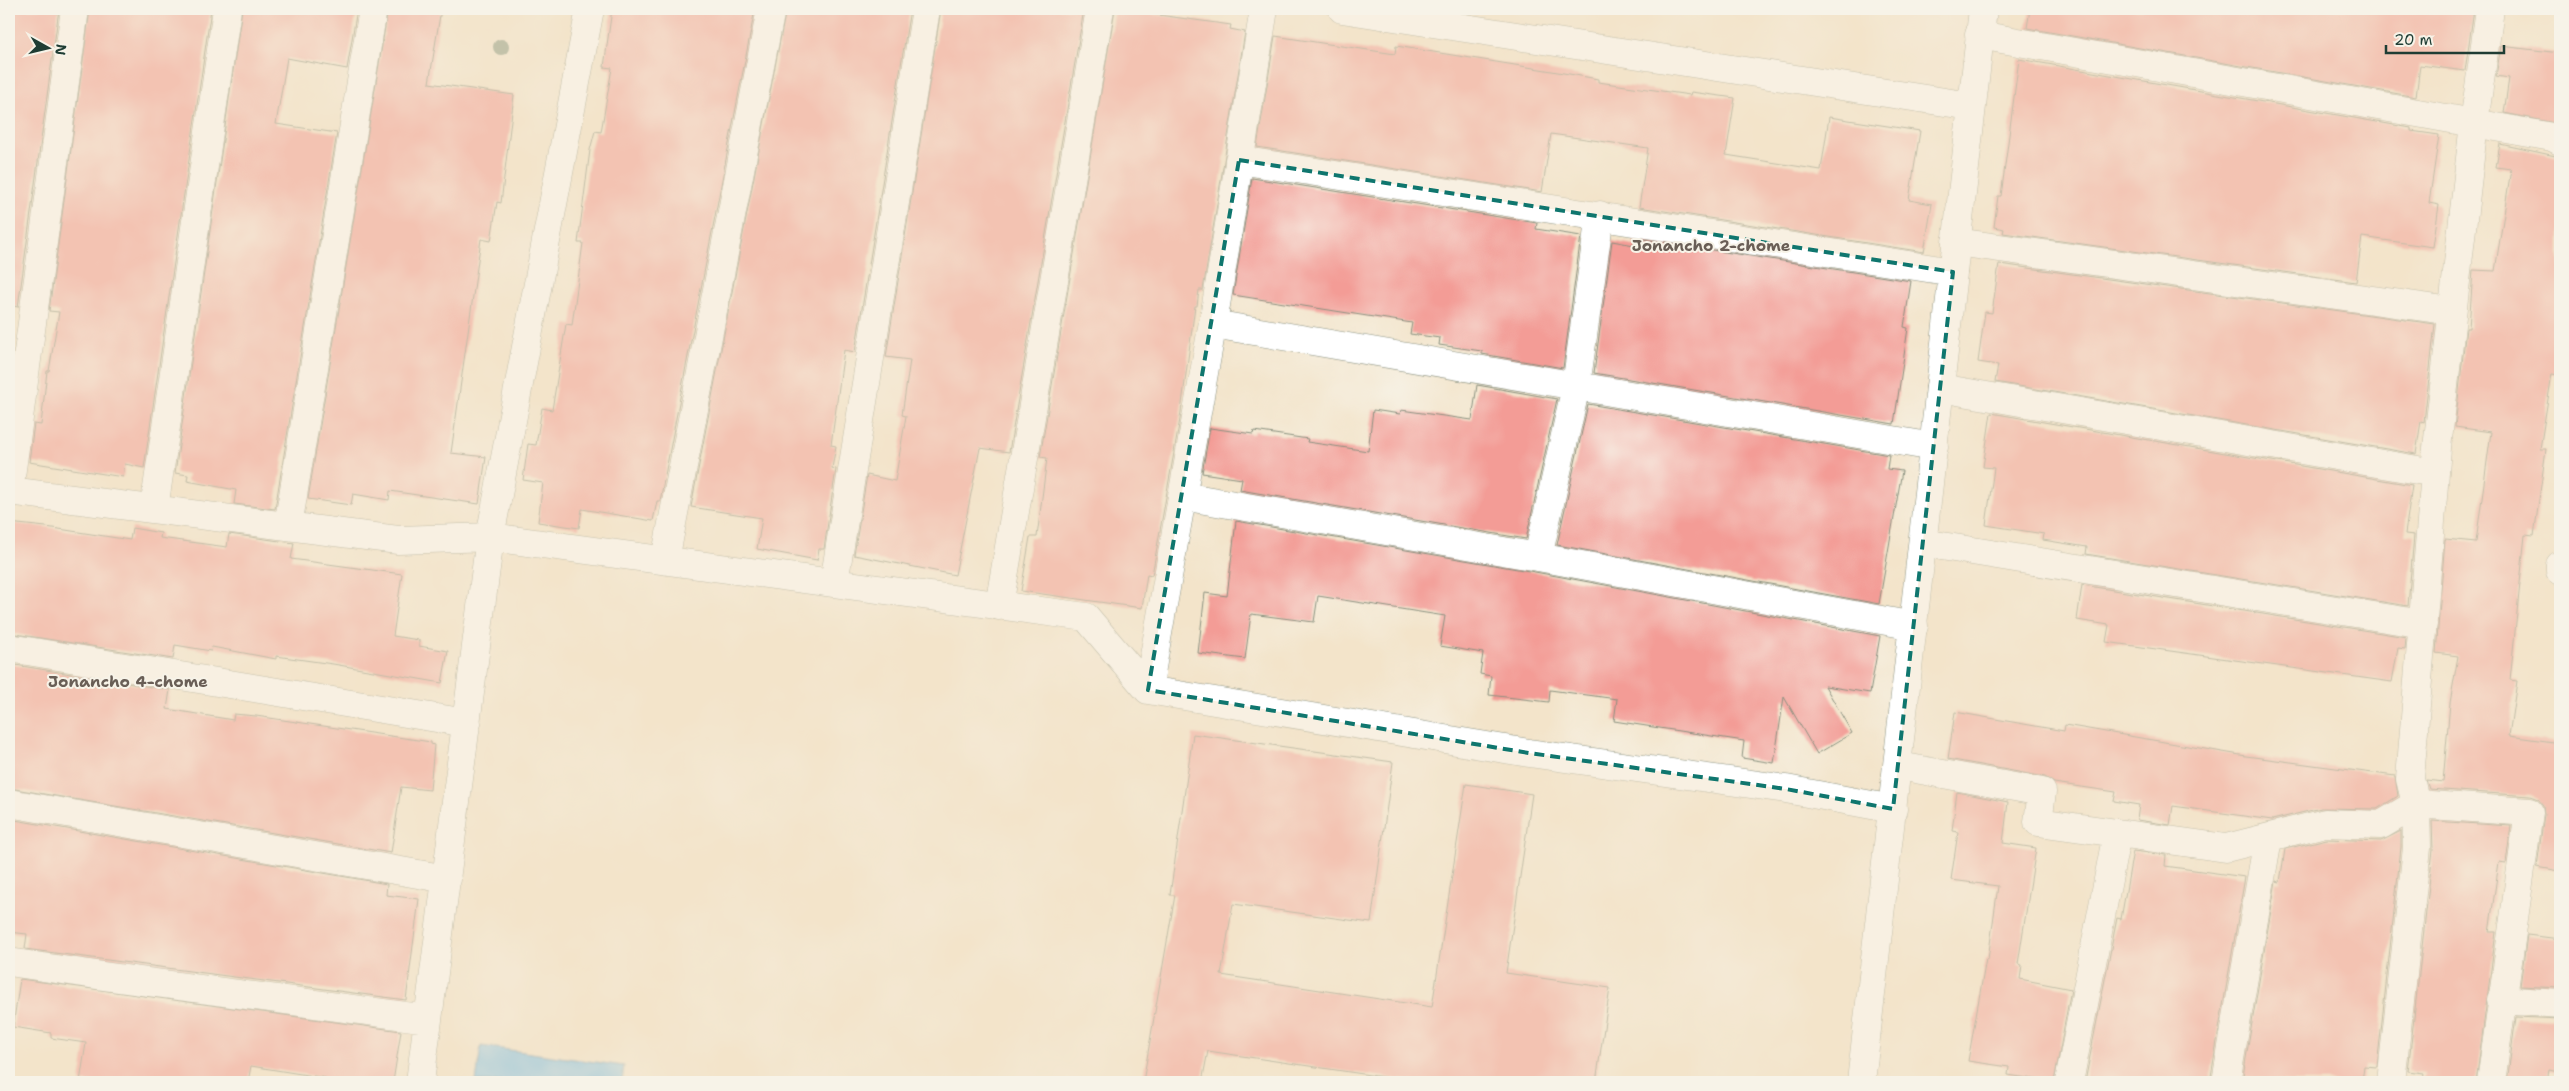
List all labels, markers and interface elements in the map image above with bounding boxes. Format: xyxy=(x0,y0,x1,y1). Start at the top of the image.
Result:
north arrow xyxy=(22,22,72,72)
scale bar xyxy=(2386,22,2504,54)
text: 20 m xyxy=(2394,30,2433,50)
text: N xyxy=(51,43,71,57)
district label: Jonancho 2-chome xyxy=(1632,235,1791,256)
district label: Jonancho 4-chome xyxy=(48,671,208,692)

